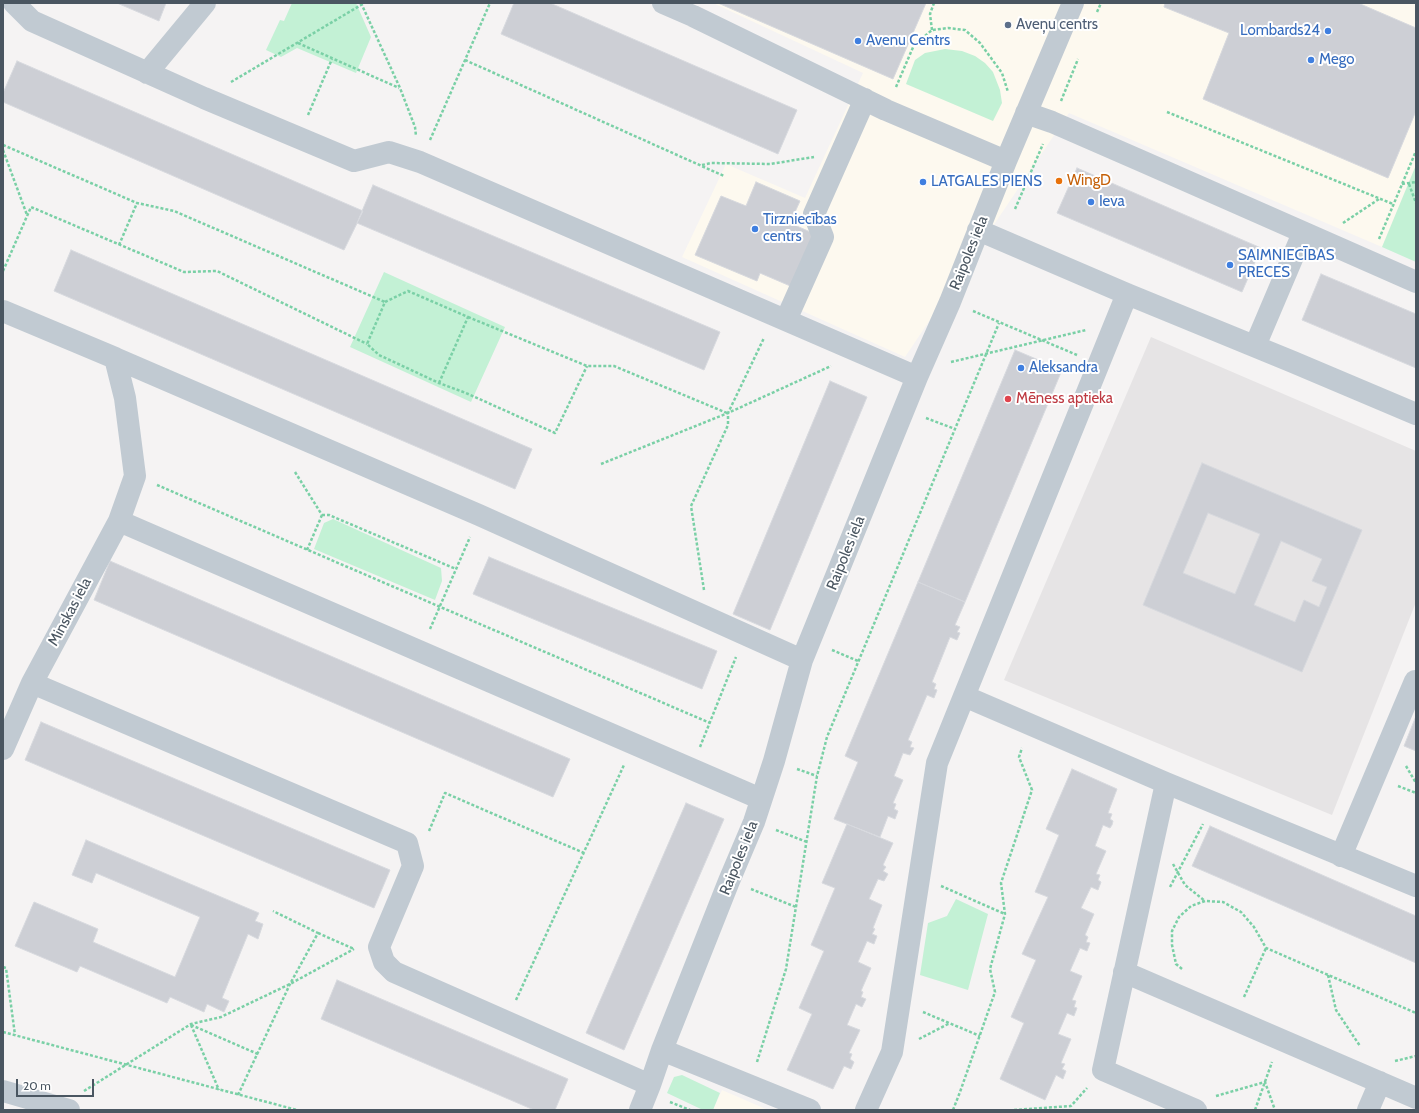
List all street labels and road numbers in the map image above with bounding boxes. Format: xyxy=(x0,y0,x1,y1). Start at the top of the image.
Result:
street label: Raipoles iela xyxy=(946,213,992,293)
street label: Raipoles iela xyxy=(823,513,869,593)
street label: Minskas iela xyxy=(44,575,96,649)
street label: Raipoles iela xyxy=(716,818,762,898)

